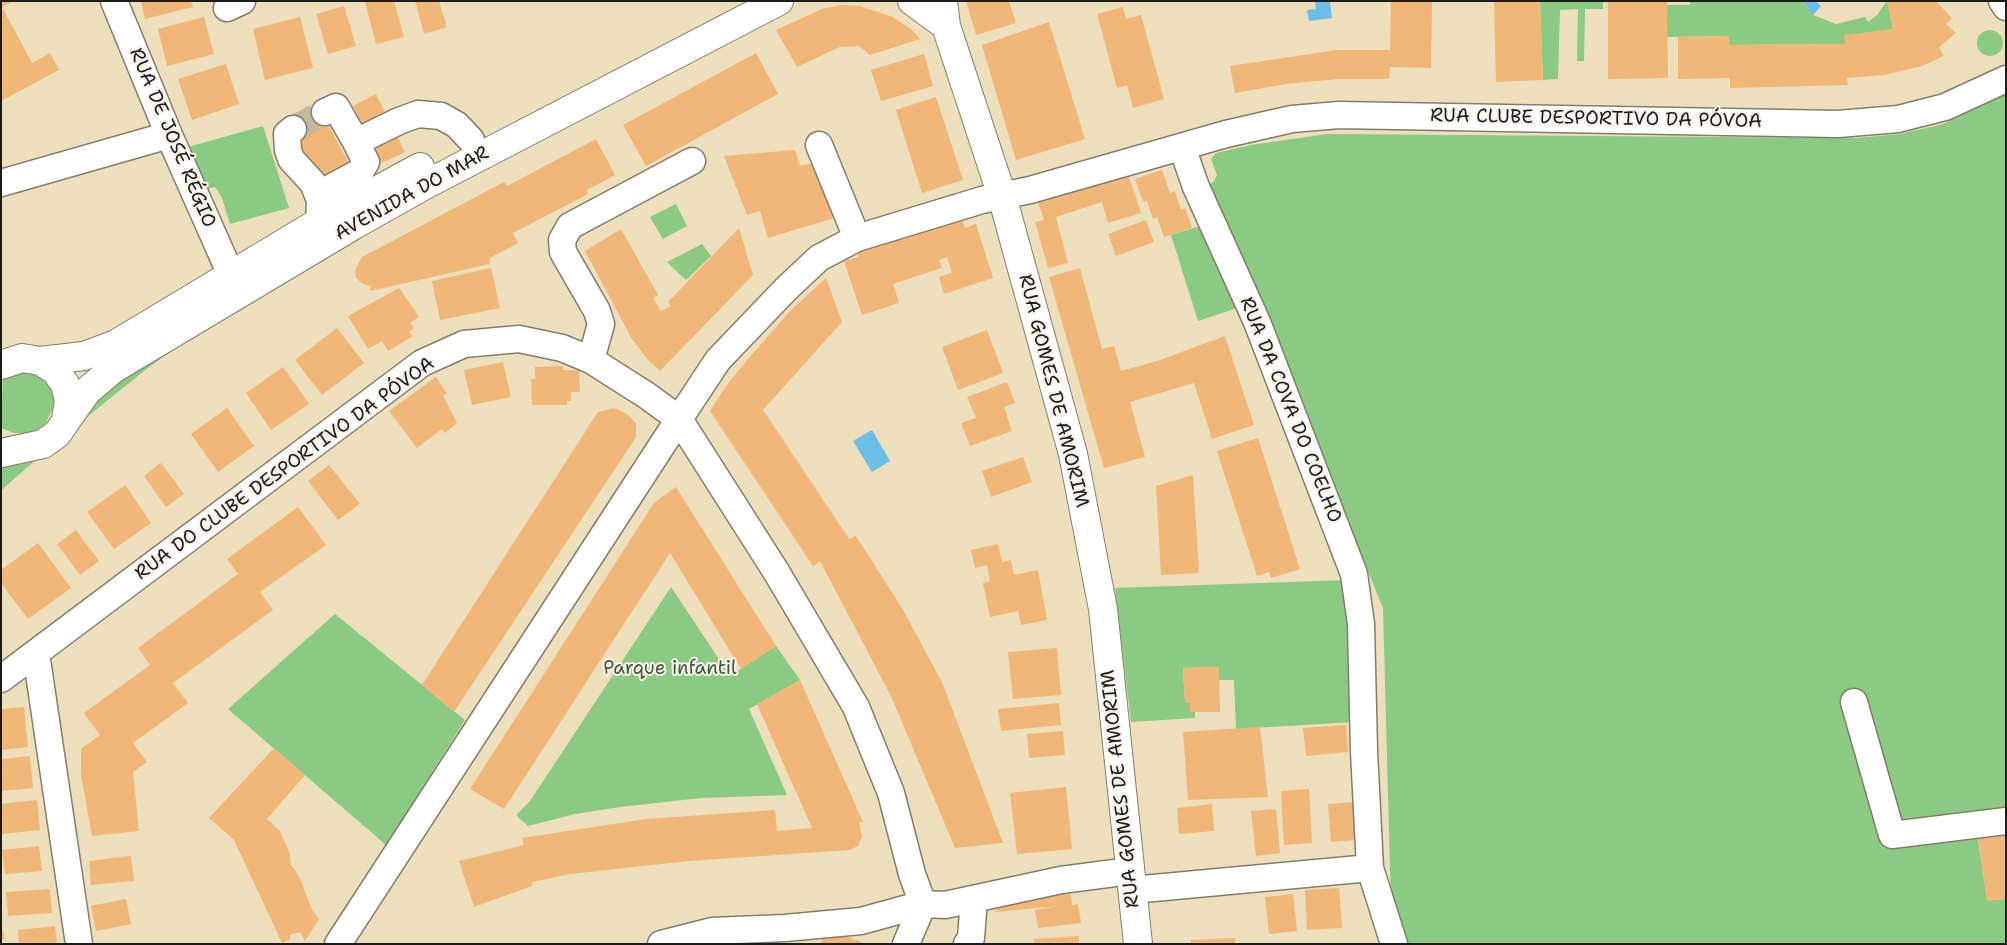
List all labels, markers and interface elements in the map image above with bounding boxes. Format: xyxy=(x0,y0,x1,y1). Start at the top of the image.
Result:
street label: RUA DE JOSÉ RÉGIO xyxy=(124,45,220,231)
street label: RUA CLUBE DESPORTIVO DA PÓVOA xyxy=(1430,105,1762,133)
street label: AVENIDA DO MAR xyxy=(331,142,493,246)
street label: RUA GOMES DE AMORIM xyxy=(1013,272,1093,510)
street label: RUA DA COVA DO COELHO xyxy=(1234,294,1346,526)
street label: RUA DO CLUBE DESPORTIVO DA PÓVOA xyxy=(131,353,439,585)
park label: Parque infantil xyxy=(603,658,737,680)
street label: RUA GOMES DE AMORIM xyxy=(1097,669,1145,909)

